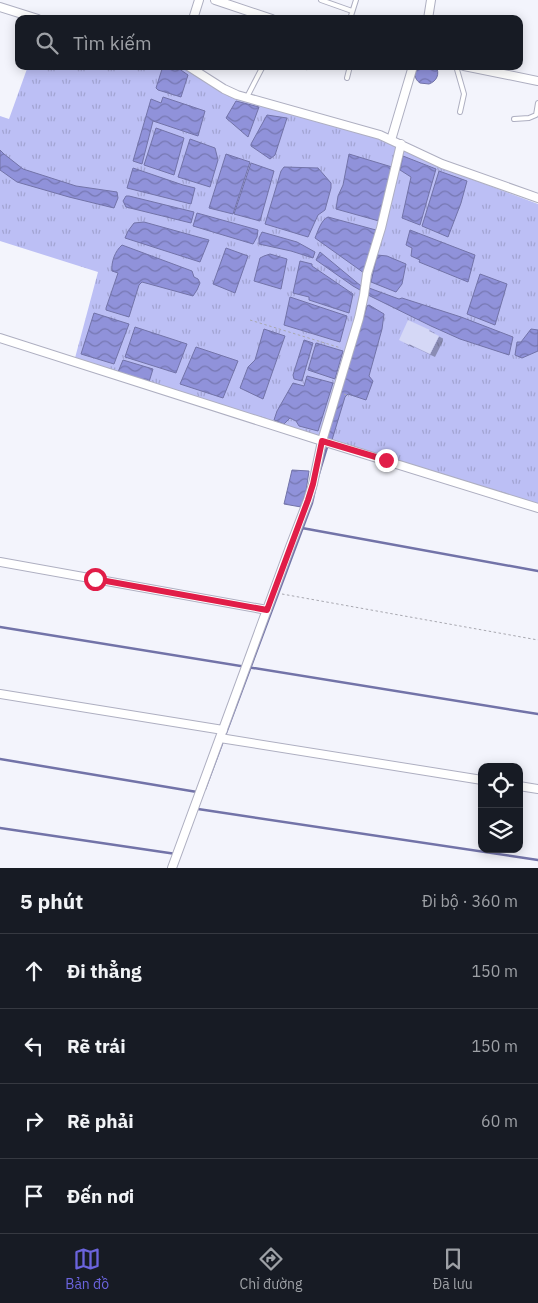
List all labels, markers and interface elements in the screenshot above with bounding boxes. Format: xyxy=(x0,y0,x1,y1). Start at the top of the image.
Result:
search box xyxy=(15,15,523,70)
icon: search xyxy=(33,29,61,57)
text: Tìm kiếm xyxy=(73,31,151,55)
route end xyxy=(375,449,398,472)
route start xyxy=(84,568,107,591)
map controls xyxy=(478,763,523,853)
button: locate xyxy=(478,763,523,808)
button: layers xyxy=(478,808,523,853)
text: 5 phút xyxy=(20,887,83,915)
text: Đi bộ · 360 m xyxy=(422,891,518,911)
icon: ahead xyxy=(20,957,48,985)
text: Đi thẳng xyxy=(67,959,141,983)
text: 150 m xyxy=(471,961,518,981)
icon: left xyxy=(20,1032,48,1060)
text: Rẽ trái xyxy=(67,1034,126,1058)
text: 150 m xyxy=(471,1036,518,1056)
icon: right xyxy=(20,1107,48,1135)
text: Rẽ phải xyxy=(67,1109,134,1133)
text: 60 m xyxy=(481,1111,518,1131)
icon: arrive xyxy=(20,1182,48,1210)
text: Đến nơi xyxy=(67,1184,134,1208)
tab: Bản đồ xyxy=(65,1245,109,1293)
tab: Chỉ đường xyxy=(240,1245,302,1293)
tab: Đã lưu xyxy=(433,1245,473,1293)

